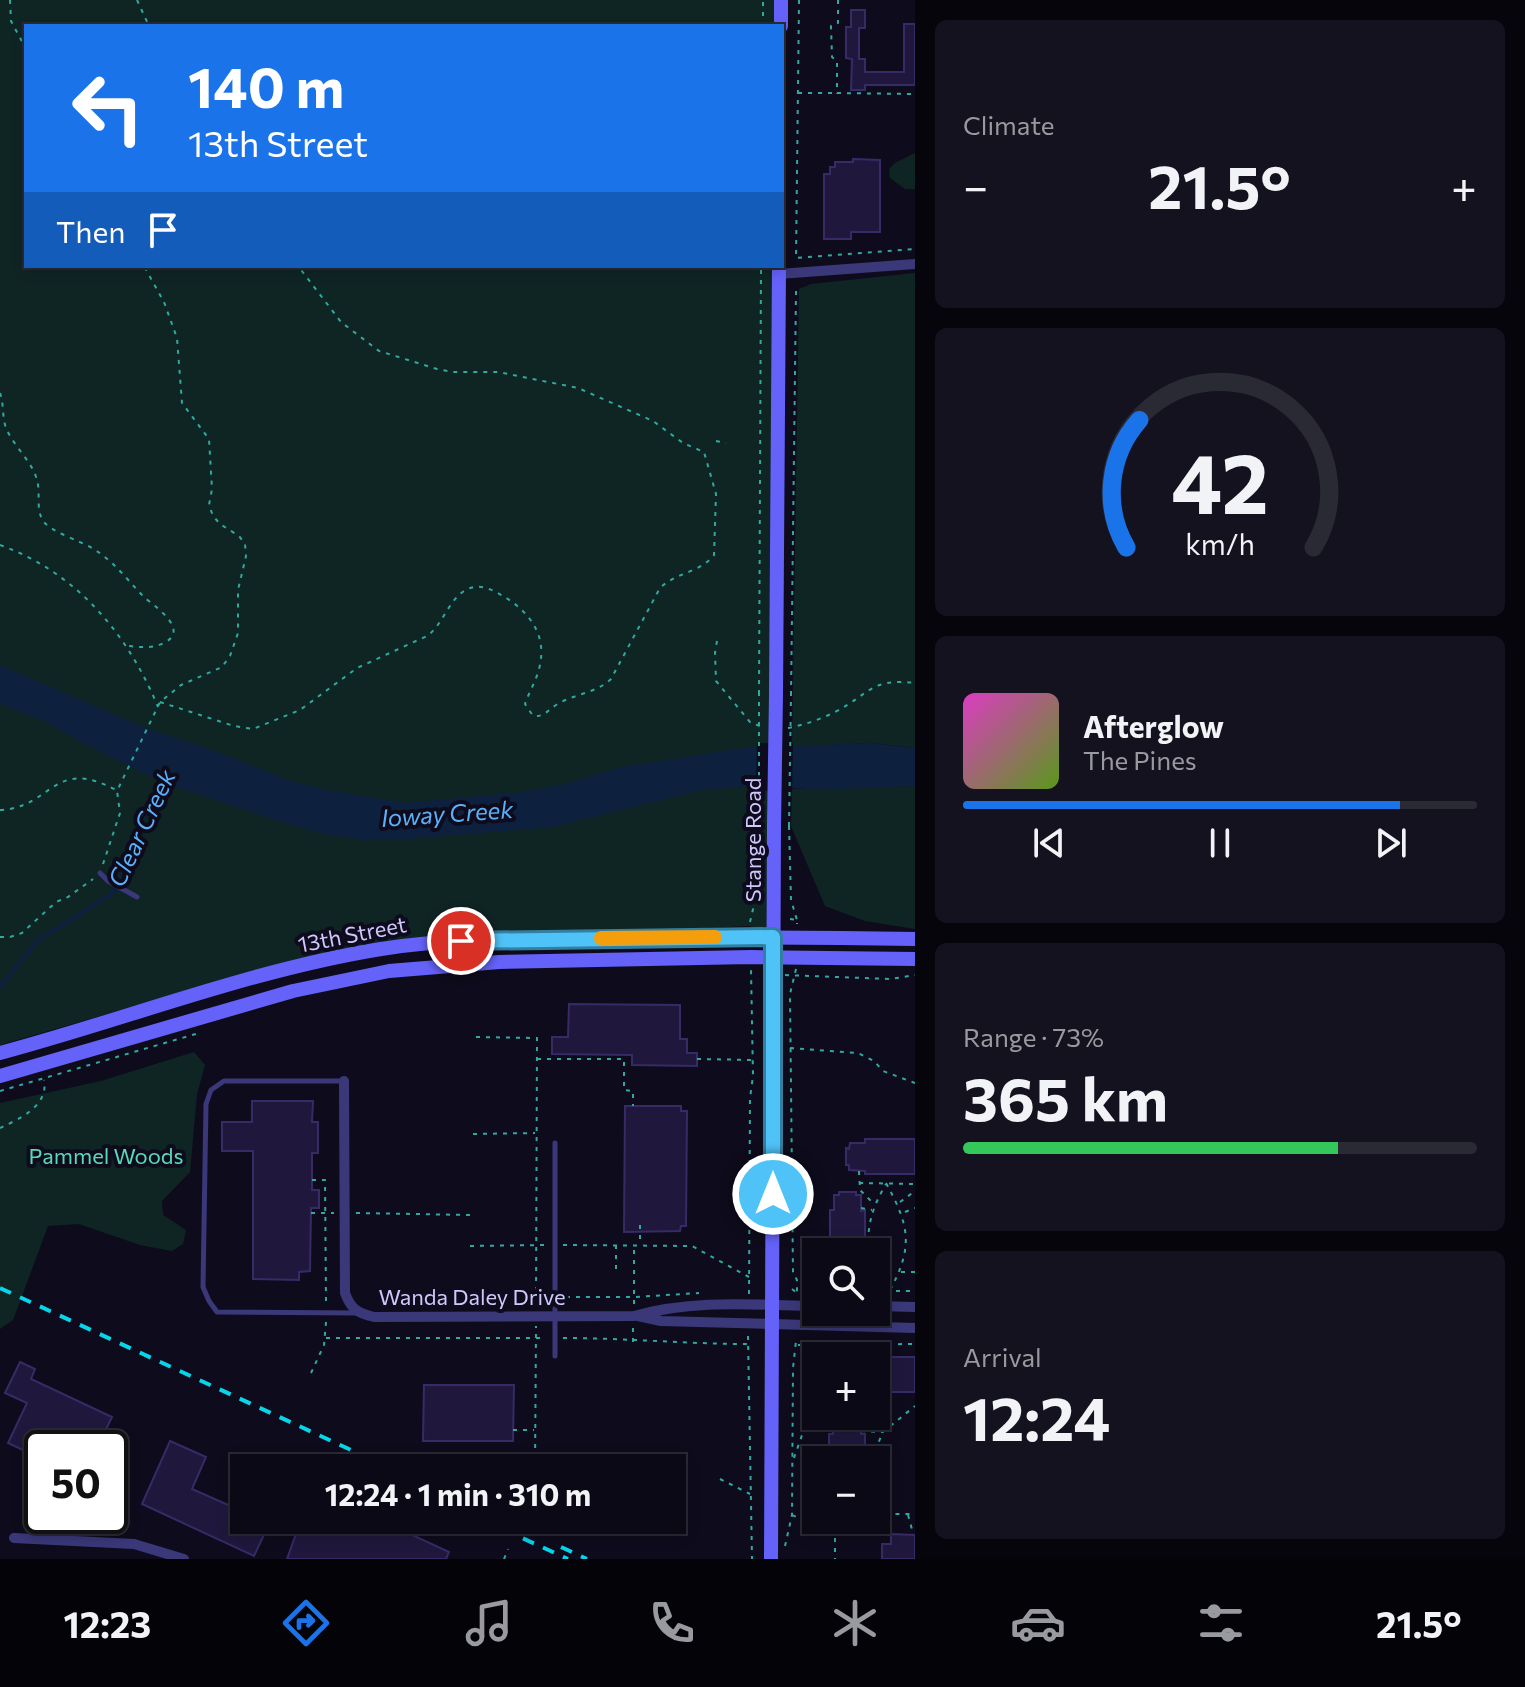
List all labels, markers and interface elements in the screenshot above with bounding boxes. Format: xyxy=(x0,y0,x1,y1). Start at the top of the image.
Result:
text: 140 m xyxy=(188,51,344,120)
icon: left xyxy=(56,56,160,160)
text: Climate xyxy=(963,109,1055,140)
text: 13th Street xyxy=(188,120,368,164)
text: 21.5° xyxy=(1148,148,1291,221)
text: − xyxy=(963,158,988,212)
text: + xyxy=(1451,158,1477,212)
icon: arrive xyxy=(141,208,185,252)
text: Then xyxy=(56,212,125,249)
text: 42 xyxy=(1171,428,1269,530)
text: km/h xyxy=(1185,526,1255,561)
text: Afterglow xyxy=(1083,707,1224,744)
text: The Pines xyxy=(1083,744,1197,775)
water label: Clear Creek xyxy=(101,764,181,891)
street label: Stange Road xyxy=(739,778,766,902)
water label: Ioway Creek xyxy=(380,794,515,832)
icon: previous xyxy=(1027,821,1071,865)
icon: pause xyxy=(1198,821,1242,865)
icon: next xyxy=(1369,821,1413,865)
pin xyxy=(427,907,495,975)
street label: 13th Street xyxy=(295,910,409,958)
icon: arrive xyxy=(439,919,483,963)
text: Range · 73% xyxy=(963,1021,1104,1052)
text: 365 km xyxy=(963,1060,1168,1133)
park label: Pammel Woods xyxy=(28,1142,184,1169)
position arrow xyxy=(731,1152,815,1236)
map controls xyxy=(802,1238,890,1534)
button: search xyxy=(802,1238,890,1326)
street label: Wanda Daley Drive xyxy=(378,1283,566,1310)
text: Arrival xyxy=(963,1341,1042,1372)
button: + xyxy=(802,1342,890,1430)
text: 12:24 xyxy=(963,1380,1110,1453)
speed limit sign: 50 xyxy=(24,1430,128,1534)
button: − xyxy=(802,1446,890,1534)
text: 12:24 · 1 min · 310 m xyxy=(325,1475,591,1512)
icon: directions xyxy=(278,1595,334,1651)
icon: music xyxy=(461,1595,517,1651)
icon: phone xyxy=(644,1595,700,1651)
icon: climate xyxy=(827,1595,883,1651)
icon: car xyxy=(1010,1595,1066,1651)
icon: filters xyxy=(1193,1595,1249,1651)
text: 12:23 xyxy=(63,1601,151,1645)
text: 21.5° xyxy=(1376,1601,1462,1645)

